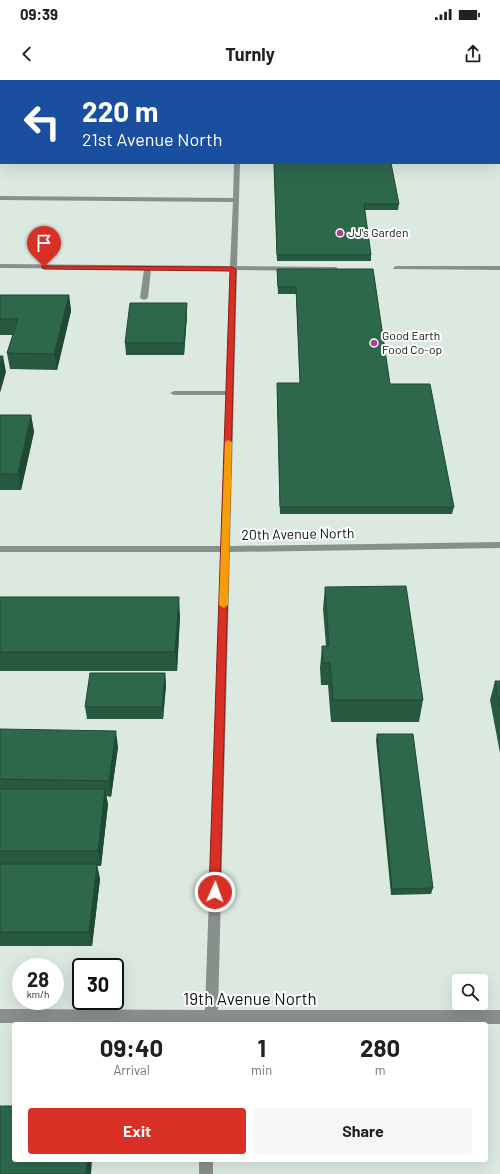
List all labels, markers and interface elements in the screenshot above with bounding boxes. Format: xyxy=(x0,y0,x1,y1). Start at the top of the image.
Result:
text: 09:39 xyxy=(20,5,58,23)
icon: back xyxy=(16,43,38,65)
text: Turnly xyxy=(225,43,275,65)
icon: share xyxy=(462,43,484,65)
text: 220 m xyxy=(82,94,158,128)
icon: left xyxy=(16,96,68,148)
text: 21st Avenue North xyxy=(82,128,222,150)
place label: JJ's Garden xyxy=(348,225,408,239)
pin xyxy=(27,226,61,267)
marker: JJ's Garden xyxy=(335,228,345,238)
icon: arrive xyxy=(33,232,55,254)
place label: Good Earth Food Co-op xyxy=(382,328,442,356)
marker: Good Earth Food Co-op xyxy=(369,338,379,348)
street label: 20th Avenue North xyxy=(241,524,355,543)
position arrow xyxy=(194,871,236,913)
speed limit sign: 30 xyxy=(72,958,124,1010)
text: 28 xyxy=(27,967,49,991)
map controls xyxy=(452,974,488,1010)
button: search xyxy=(452,974,488,1010)
text: km/h xyxy=(27,988,49,1000)
street label: 19th Avenue North xyxy=(183,988,317,1008)
text: 09:40 xyxy=(100,1033,163,1062)
text: 1 xyxy=(257,1033,266,1062)
text: 280 xyxy=(360,1033,400,1062)
text: Arrival xyxy=(113,1062,150,1078)
text: min xyxy=(251,1062,272,1078)
text: m xyxy=(375,1062,385,1078)
button: Exit xyxy=(28,1108,246,1154)
button: Share xyxy=(254,1108,472,1154)

